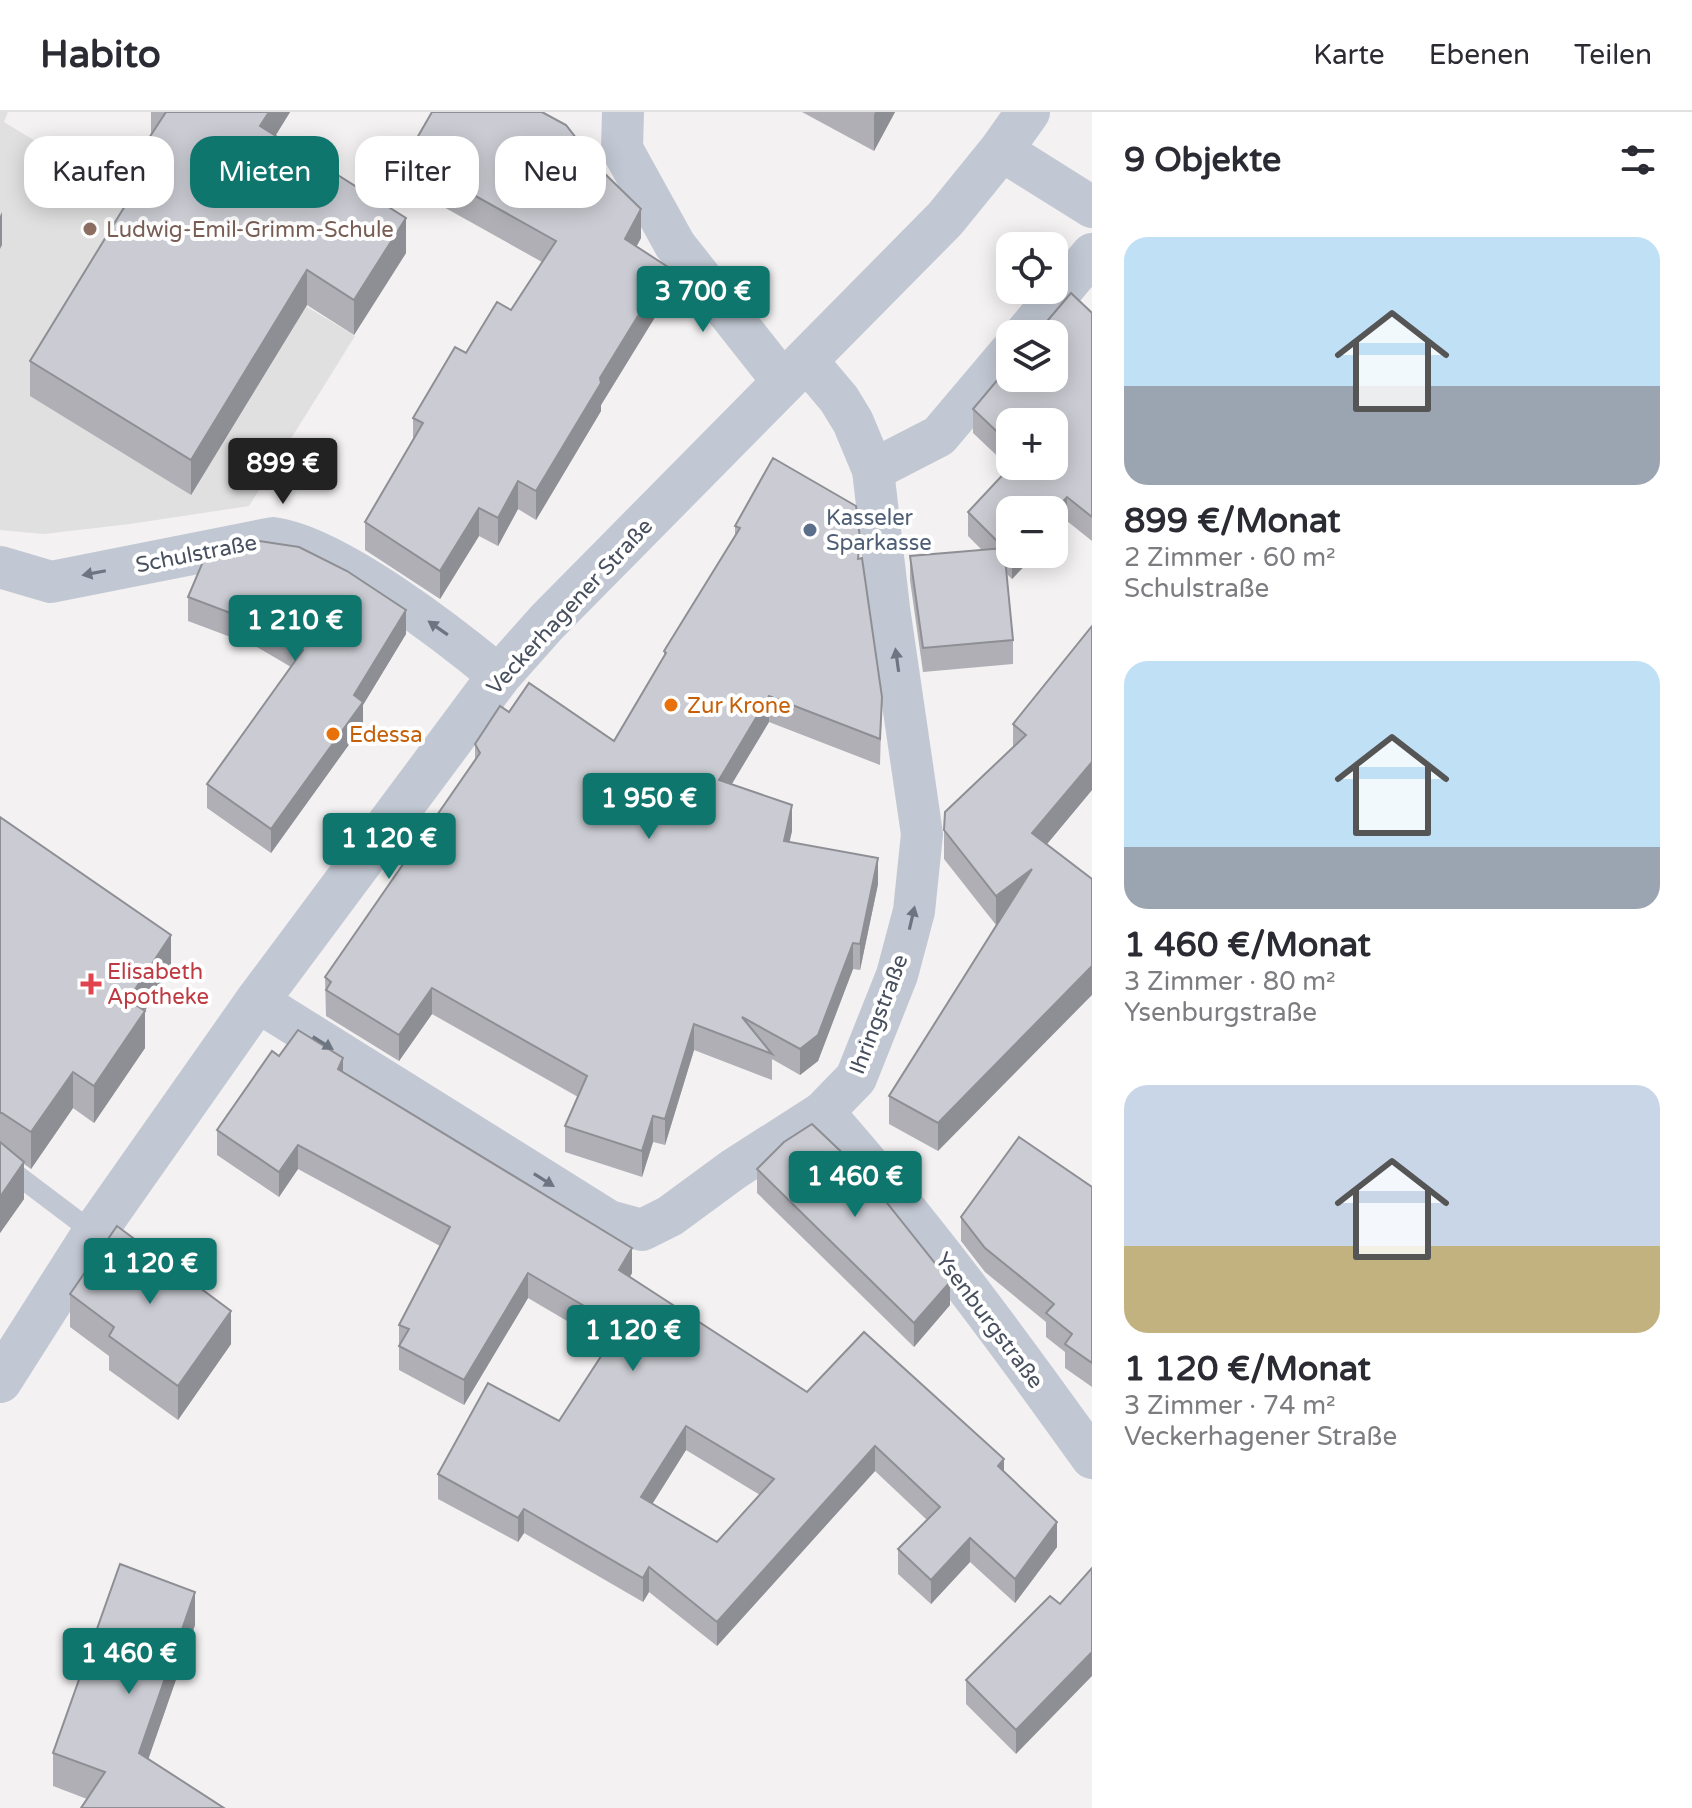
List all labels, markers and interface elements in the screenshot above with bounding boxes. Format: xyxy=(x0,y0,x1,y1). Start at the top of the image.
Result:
text: Habito xyxy=(40,32,161,78)
text: Karte xyxy=(1313,38,1385,72)
text: Ebenen xyxy=(1429,38,1530,72)
text: Teilen xyxy=(1574,38,1652,72)
chip: Kaufen xyxy=(24,136,174,208)
chip: Mieten xyxy=(190,136,339,208)
chip: Filter xyxy=(355,136,479,208)
chip: Neu xyxy=(495,136,606,208)
icon: filters xyxy=(1616,138,1660,182)
text: 9 Objekte xyxy=(1124,140,1281,181)
place label: Ludwig-Emil-Grimm-Schule xyxy=(106,217,394,243)
marker: Ludwig-Emil-Grimm-Schule xyxy=(81,220,99,238)
map controls xyxy=(996,232,1068,568)
button: locate xyxy=(996,232,1068,304)
pin: 3 700 € xyxy=(629,266,777,334)
text: 3 700 € xyxy=(655,276,751,307)
icon: home xyxy=(1320,289,1464,433)
button: layers xyxy=(996,320,1068,392)
button: + xyxy=(996,408,1068,480)
pin: 899 € xyxy=(227,438,339,506)
text: 899 € xyxy=(246,448,320,479)
button: − xyxy=(996,496,1068,568)
text: 899 €/Monat xyxy=(1124,501,1341,542)
place label: Kasseler Sparkasse xyxy=(826,505,932,556)
street label: Veckerhagener Straße xyxy=(481,513,658,700)
marker: Kasseler Sparkasse xyxy=(801,521,819,539)
street label: Schulstraße xyxy=(133,529,259,578)
text: 2 Zimmer · 60 m² xyxy=(1124,542,1336,573)
one-way arrow xyxy=(81,568,106,580)
text: Schulstraße xyxy=(1124,573,1269,604)
pin: 1 210 € xyxy=(221,595,369,663)
text: 1 210 € xyxy=(247,605,343,636)
one-way arrow xyxy=(427,621,448,636)
one-way arrow xyxy=(890,647,903,672)
place label: Zur Krone xyxy=(687,693,791,719)
marker: Zur Krone xyxy=(662,696,680,714)
icon: home xyxy=(1320,713,1464,857)
place label: Edessa xyxy=(349,722,423,748)
marker: Edessa xyxy=(324,725,342,743)
pin: 1 950 € xyxy=(575,773,723,841)
text: 1 950 € xyxy=(601,783,697,814)
pin: 1 120 € xyxy=(315,813,463,881)
text: 1 120 € xyxy=(341,823,437,854)
one-way arrow xyxy=(906,905,919,930)
text: 1 460 €/Monat xyxy=(1124,925,1371,966)
street label: Ihringstraße xyxy=(844,951,914,1078)
place label: Elisabeth Apotheke xyxy=(107,959,209,1010)
text: 3 Zimmer · 80 m² xyxy=(1124,966,1336,997)
marker: Elisabeth Apotheke xyxy=(82,975,100,993)
text: Ysenburgstraße xyxy=(1124,997,1317,1028)
one-way arrow xyxy=(313,1035,334,1050)
icon: home xyxy=(1320,1137,1464,1281)
pin: 1 460 € xyxy=(781,1151,929,1219)
text: 1 460 € xyxy=(807,1161,903,1192)
one-way arrow xyxy=(533,1173,555,1187)
pin: 1 120 € xyxy=(76,1238,224,1306)
text: 1 120 € xyxy=(102,1248,198,1279)
street label: Ysenburgstraße xyxy=(930,1248,1049,1394)
pin: 1 120 € xyxy=(559,1305,707,1373)
text: 1 120 € xyxy=(585,1315,681,1346)
text: 1 120 €/Monat xyxy=(1124,1349,1371,1390)
text: 3 Zimmer · 74 m² xyxy=(1124,1390,1336,1421)
text: Veckerhagener Straße xyxy=(1124,1421,1397,1452)
pin: 1 460 € xyxy=(55,1628,203,1696)
text: 1 460 € xyxy=(81,1638,177,1669)

